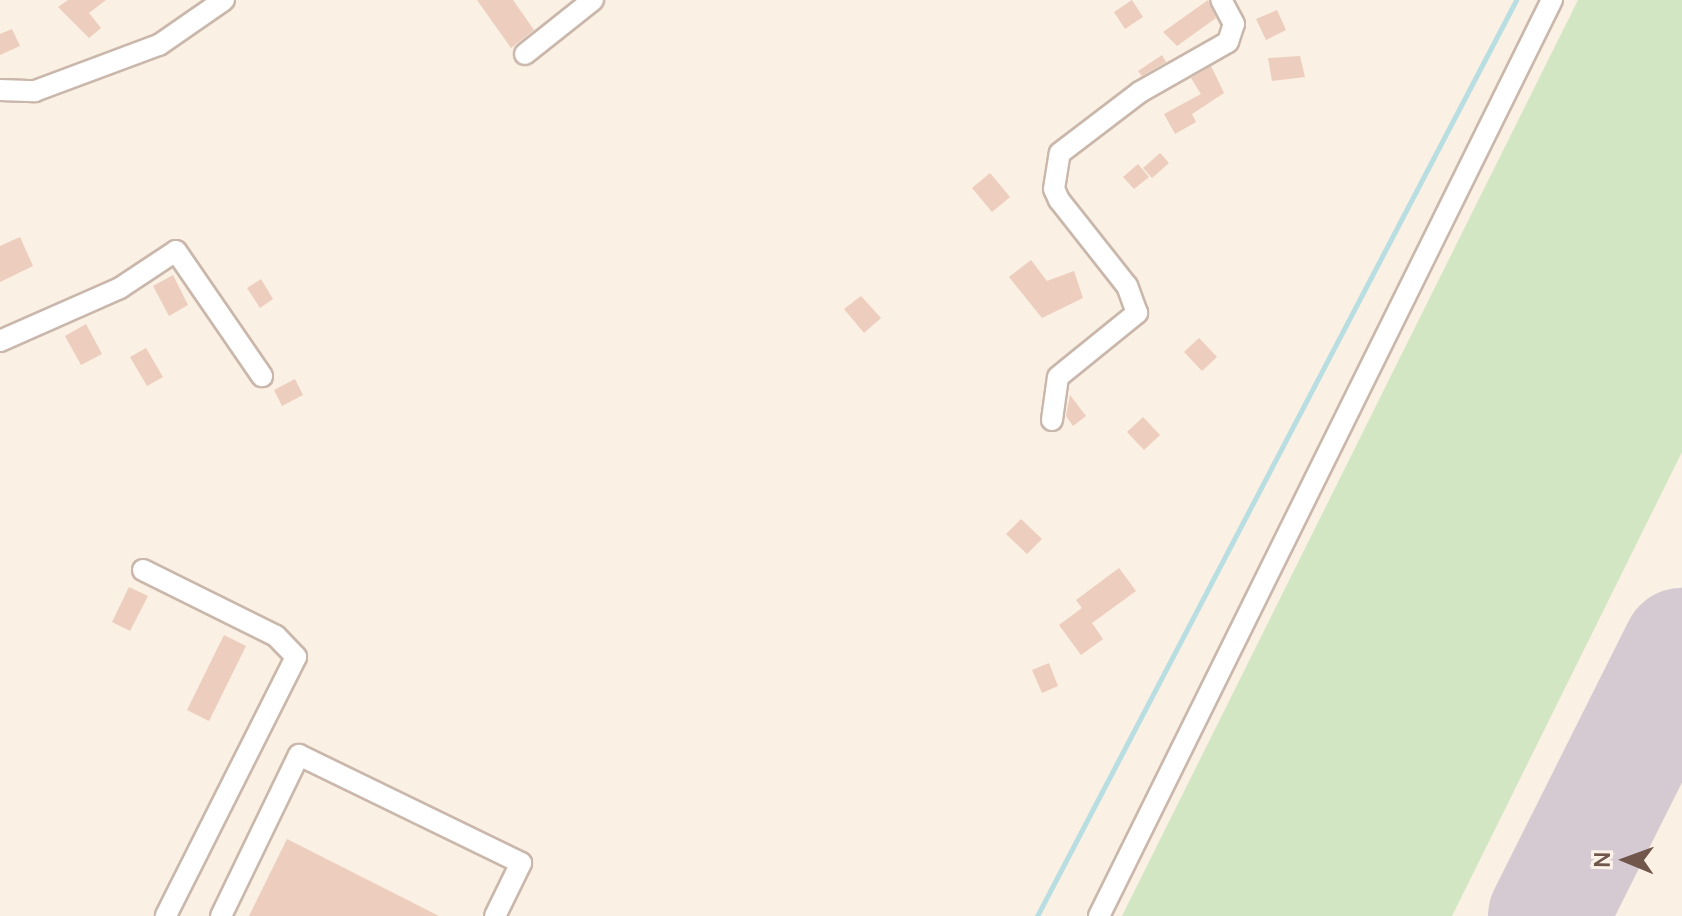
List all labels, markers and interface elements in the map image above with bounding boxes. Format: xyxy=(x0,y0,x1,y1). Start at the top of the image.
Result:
north arrow xyxy=(1586,820,1666,900)
text: N xyxy=(1587,851,1617,868)

